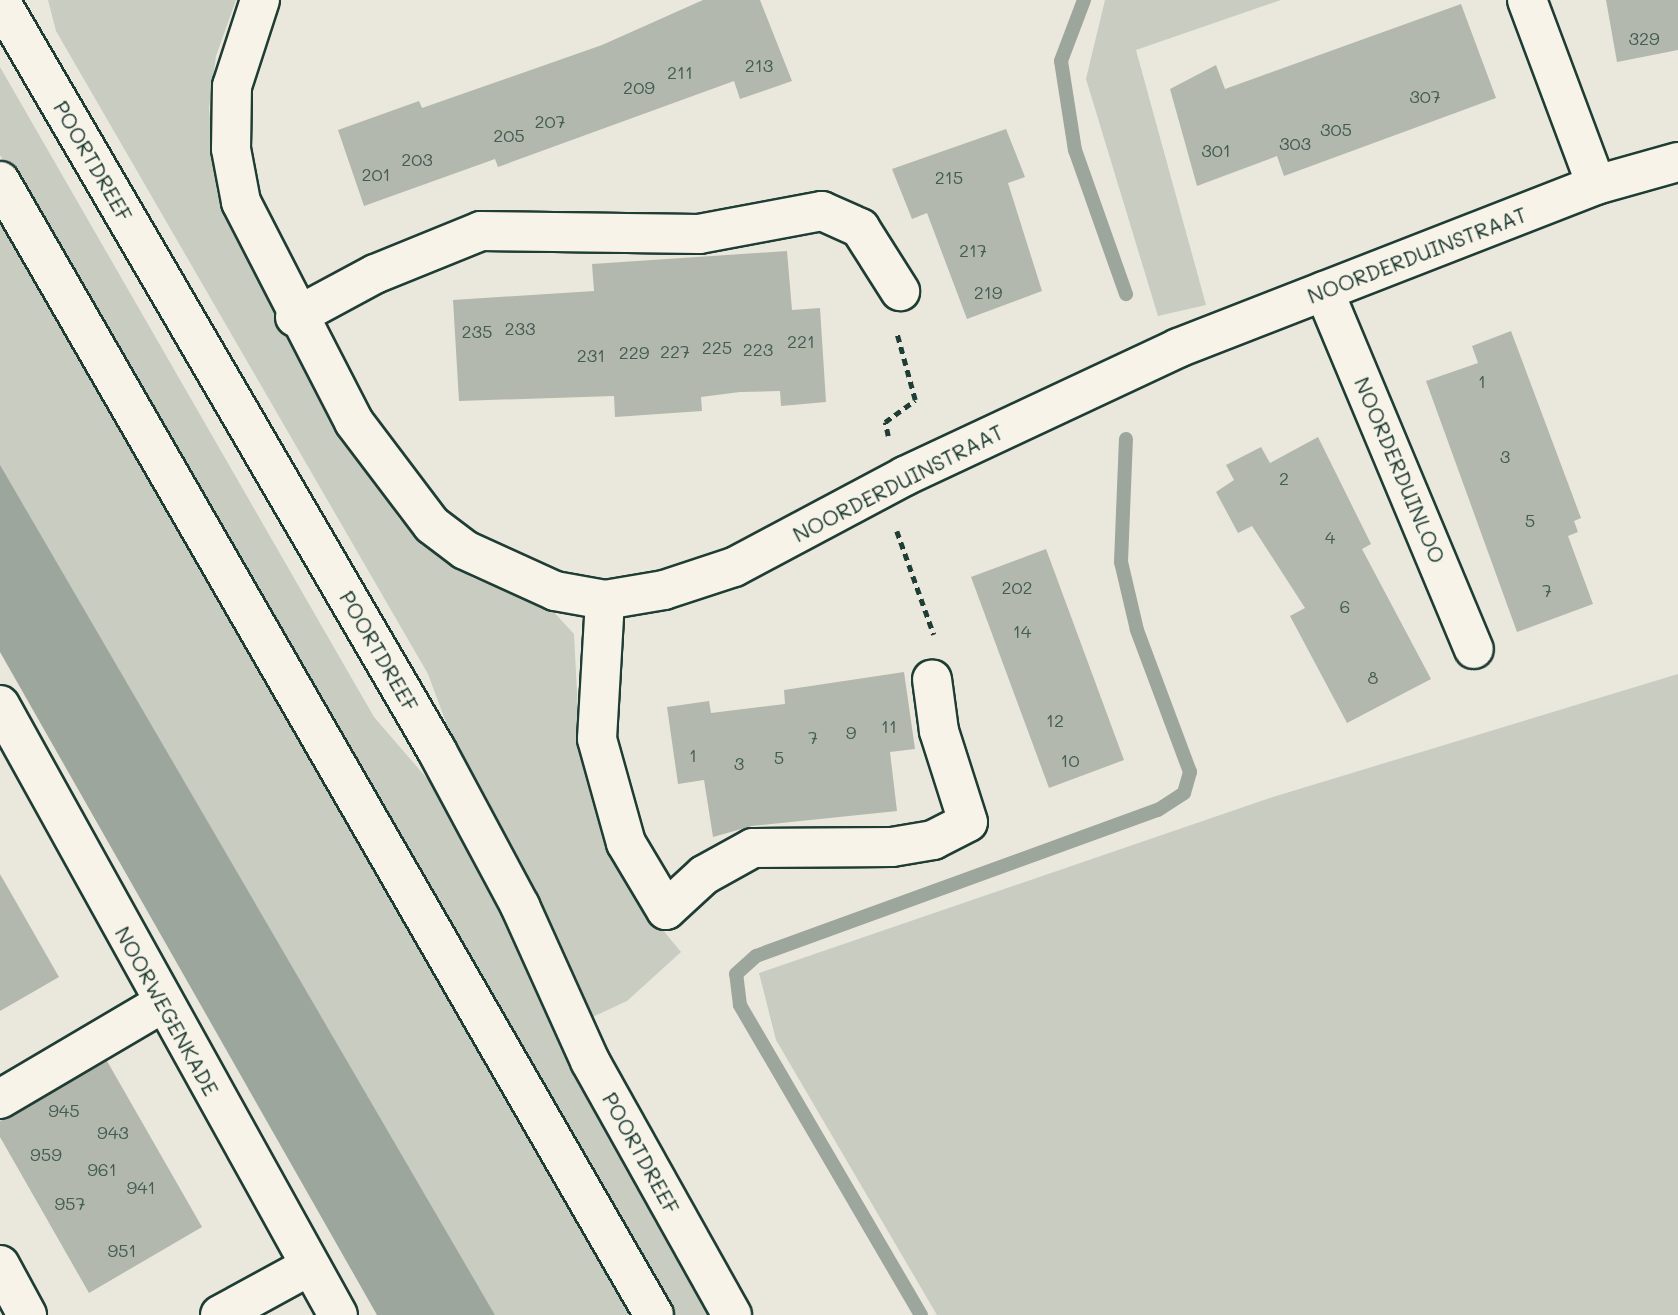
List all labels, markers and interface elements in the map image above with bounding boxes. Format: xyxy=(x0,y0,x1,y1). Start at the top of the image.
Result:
house number: 329 xyxy=(1628,27,1660,49)
house number: 213 xyxy=(745,54,773,76)
house number: 211 xyxy=(667,61,693,83)
house number: 209 xyxy=(623,76,655,98)
house number: 307 xyxy=(1409,85,1441,107)
street label: POORTDREEF xyxy=(48,96,138,226)
house number: 207 xyxy=(534,110,566,132)
house number: 305 xyxy=(1320,118,1352,140)
house number: 205 xyxy=(493,124,525,146)
house number: 303 xyxy=(1279,132,1311,154)
house number: 301 xyxy=(1201,139,1231,161)
house number: 203 xyxy=(401,148,433,170)
house number: 201 xyxy=(361,163,391,185)
house number: 215 xyxy=(935,166,963,188)
street label: NOORDERDUINSTRAAT xyxy=(1304,201,1530,309)
house number: 217 xyxy=(959,239,987,261)
house number: 219 xyxy=(974,281,1002,303)
house number: 233 xyxy=(504,317,536,339)
house number: 235 xyxy=(461,320,493,342)
house number: 221 xyxy=(787,330,815,352)
house number: 225 xyxy=(702,336,732,358)
house number: 223 xyxy=(743,338,773,360)
house number: 227 xyxy=(660,340,690,362)
house number: 229 xyxy=(619,341,649,363)
house number: 231 xyxy=(577,344,605,366)
house number: 1 xyxy=(1478,370,1486,392)
street label: NOORDERDUINLOO xyxy=(1349,373,1451,567)
street label: NOORDERDUINSTRAAT xyxy=(788,419,1008,547)
house number: 3 xyxy=(1500,445,1510,467)
house number: 2 xyxy=(1279,467,1289,489)
house number: 5 xyxy=(1525,509,1535,531)
house number: 4 xyxy=(1325,526,1335,548)
house number: 202 xyxy=(1001,576,1033,598)
house number: 7 xyxy=(1542,579,1552,601)
street label: POORTDREEF xyxy=(334,586,424,716)
house number: 6 xyxy=(1340,595,1350,617)
house number: 14 xyxy=(1013,620,1031,642)
house number: 8 xyxy=(1368,666,1378,688)
house number: 12 xyxy=(1046,709,1064,731)
house number: 11 xyxy=(881,715,897,737)
house number: 9 xyxy=(846,721,856,743)
house number: 7 xyxy=(808,726,818,748)
house number: 1 xyxy=(689,744,697,766)
house number: 5 xyxy=(774,746,784,768)
house number: 10 xyxy=(1060,749,1080,771)
house number: 3 xyxy=(734,752,744,774)
street label: NOORWEGENKADE xyxy=(110,922,224,1100)
street label: POORTDREEF xyxy=(597,1088,685,1218)
house number: 945 xyxy=(48,1099,80,1121)
house number: 943 xyxy=(97,1121,129,1143)
house number: 959 xyxy=(30,1143,62,1165)
house number: 961 xyxy=(87,1158,117,1180)
house number: 941 xyxy=(126,1176,156,1198)
house number: 957 xyxy=(54,1192,86,1214)
house number: 951 xyxy=(107,1239,137,1261)

